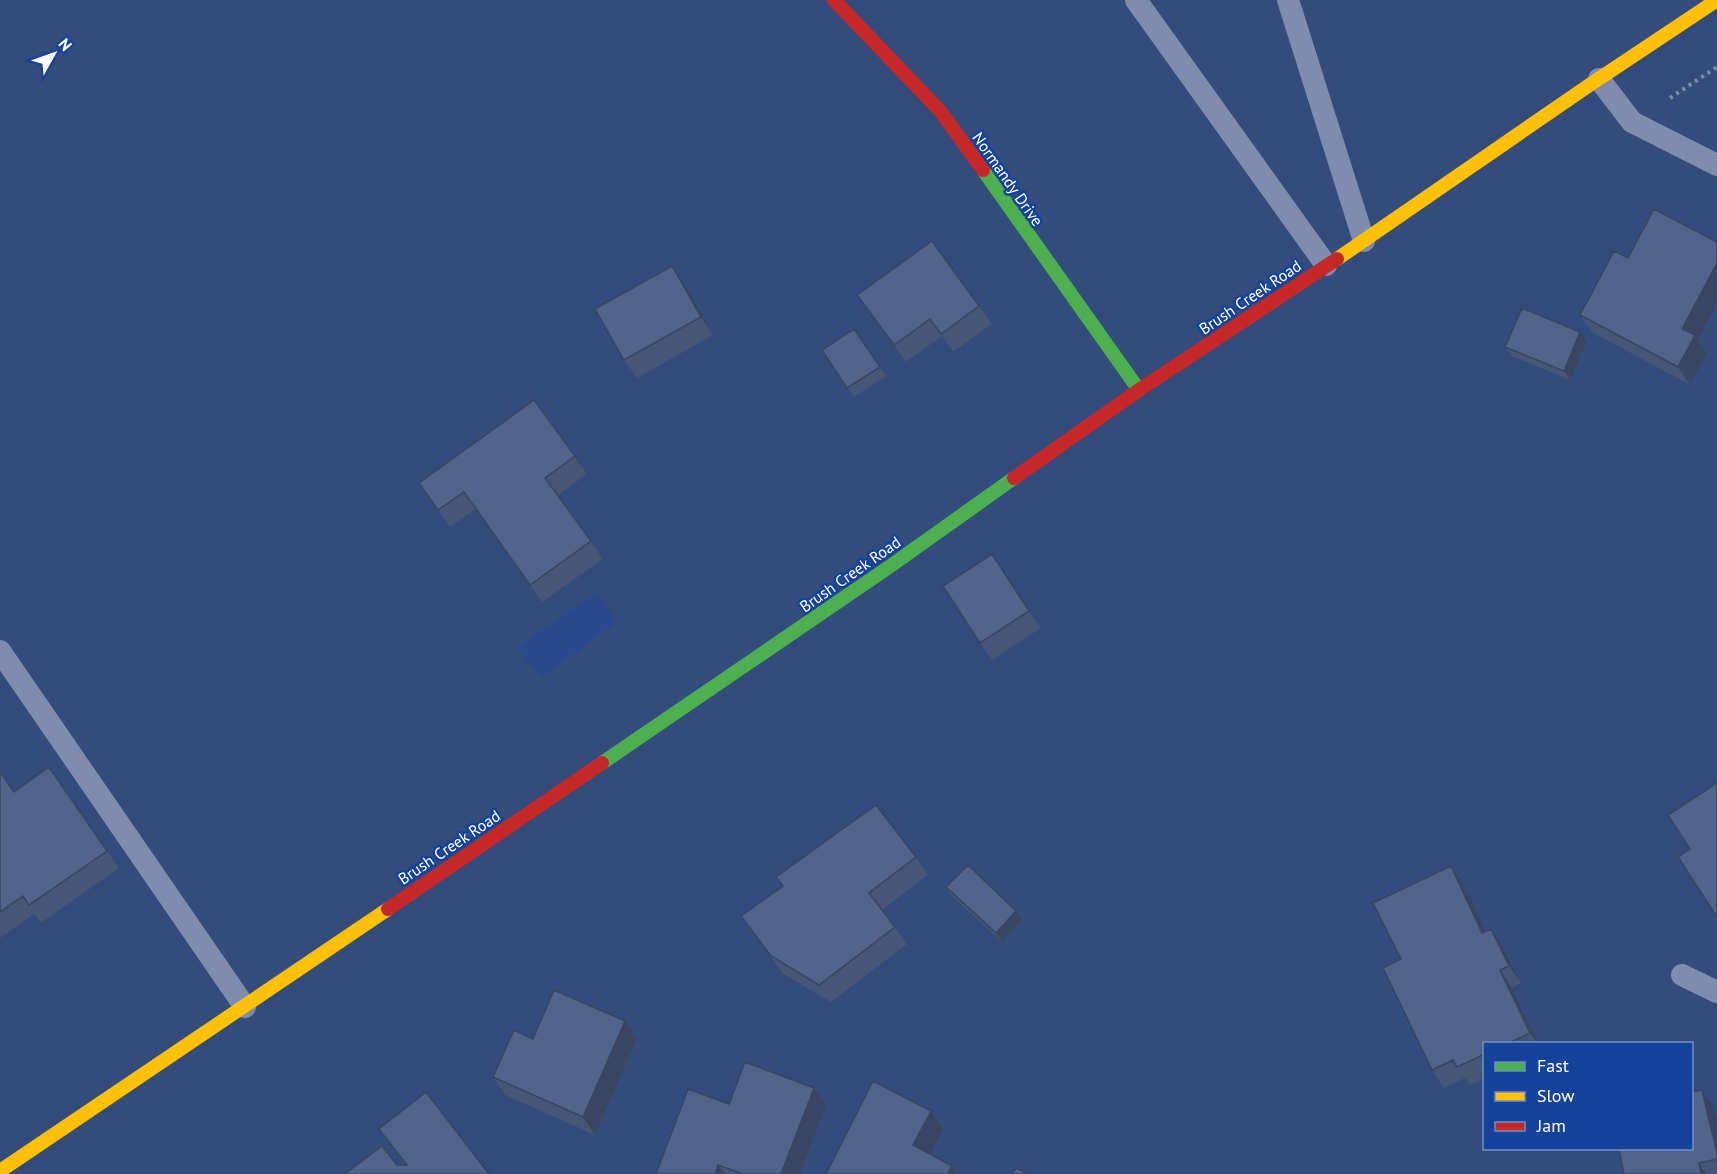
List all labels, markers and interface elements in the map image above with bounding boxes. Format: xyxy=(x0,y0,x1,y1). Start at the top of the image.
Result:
north arrow xyxy=(24,24,84,84)
text: N xyxy=(54,34,77,55)
street label: Normandy Drive xyxy=(968,128,1048,230)
street label: Brush Creek Road xyxy=(1195,255,1305,339)
street label: Brush Creek Road xyxy=(796,532,904,616)
street label: Brush Creek Road xyxy=(394,805,504,889)
legend xyxy=(1483,1042,1693,1150)
text: Fast xyxy=(1537,1054,1569,1077)
text: Slow xyxy=(1537,1084,1575,1107)
text: Jam xyxy=(1536,1114,1566,1137)

